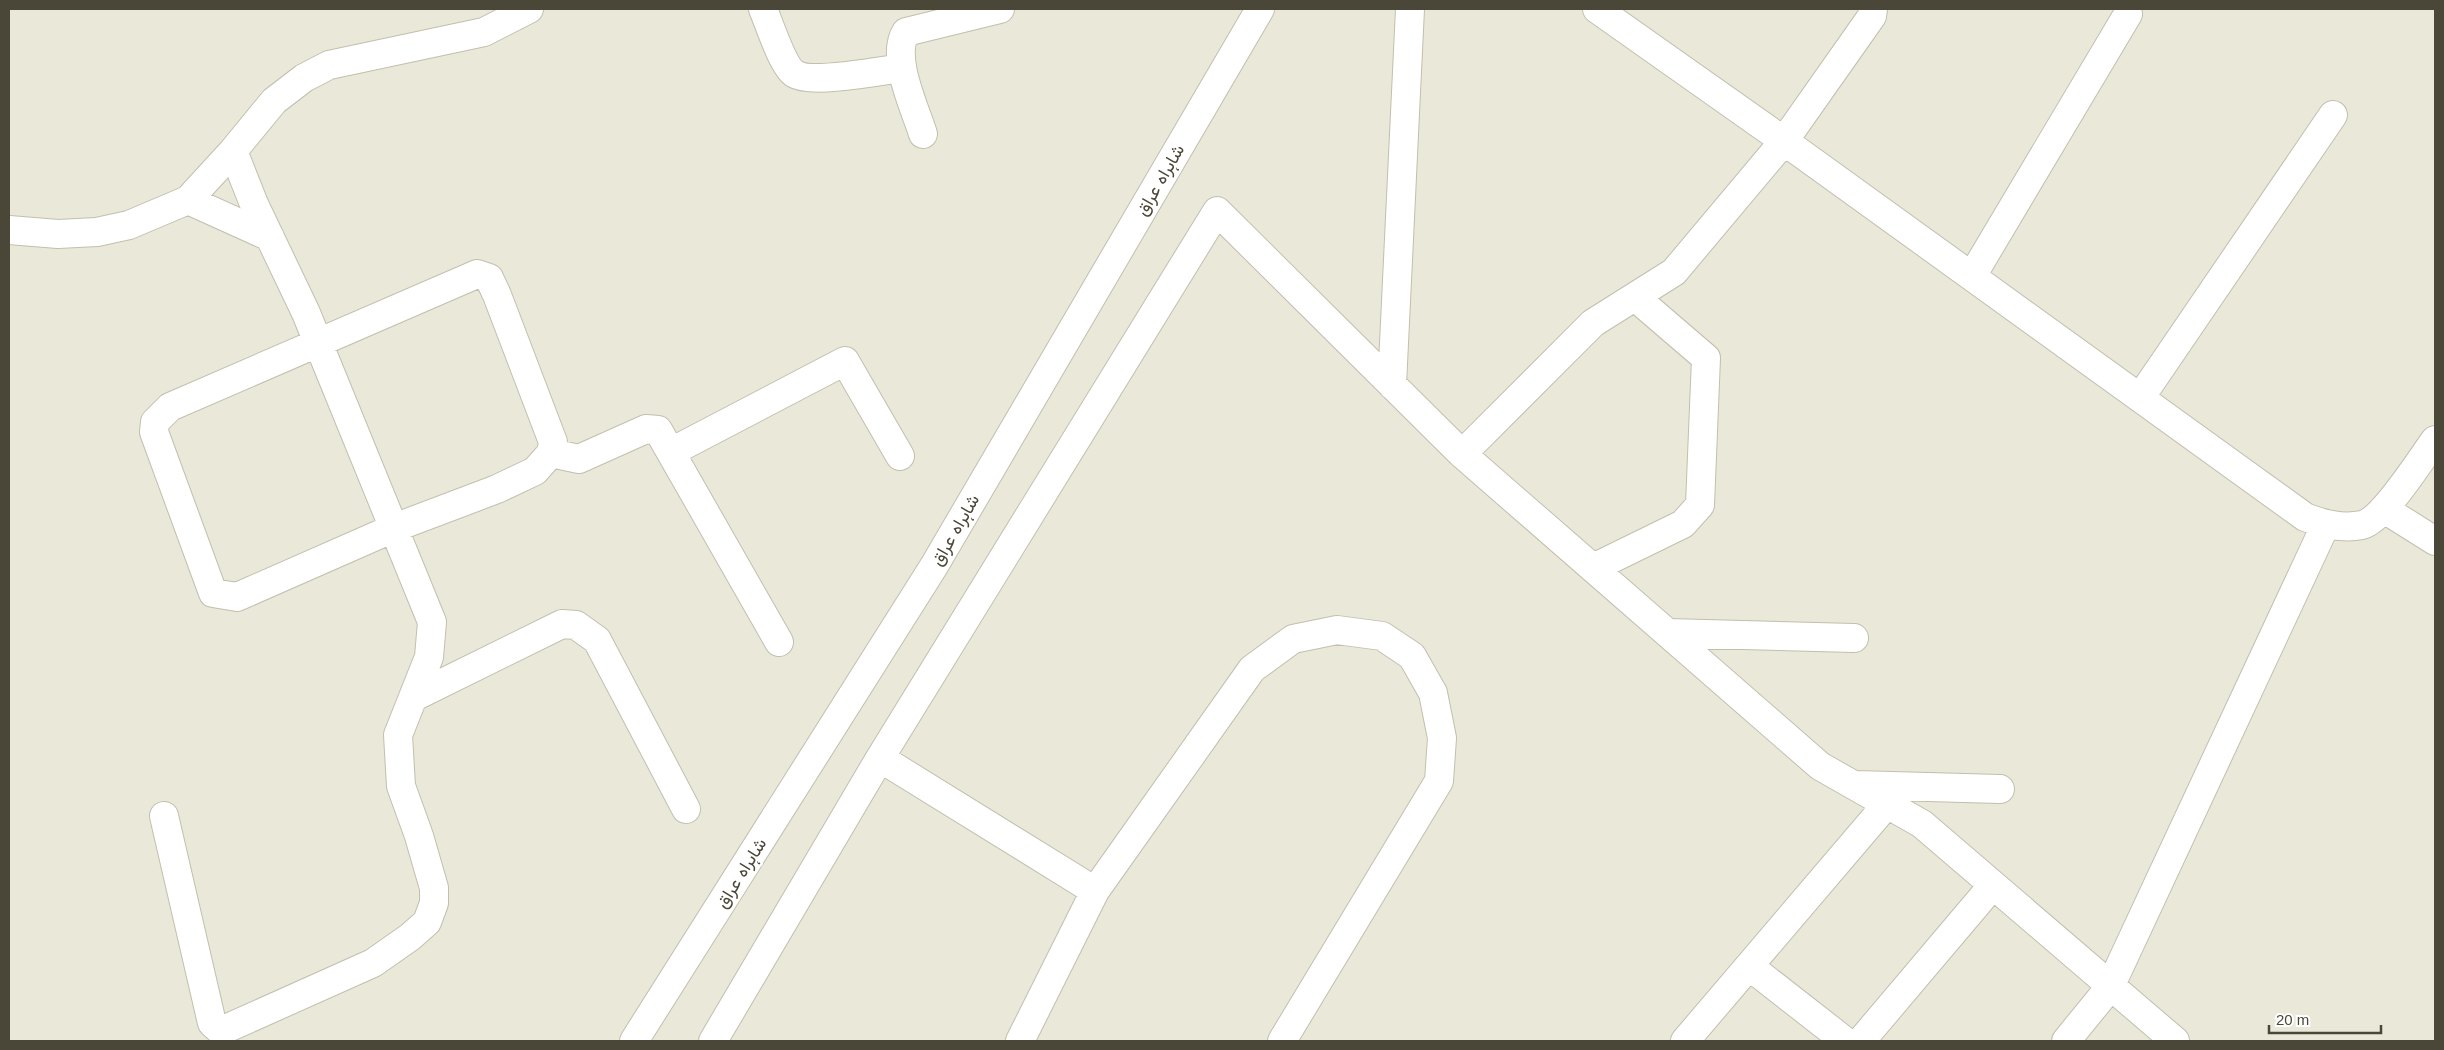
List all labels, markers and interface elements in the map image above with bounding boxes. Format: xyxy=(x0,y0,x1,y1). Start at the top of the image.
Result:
street label: شاہراہ عراق xyxy=(1132,141,1190,220)
street label: شاہراہ عراق xyxy=(927,491,985,570)
street label: شاہراہ عراق xyxy=(712,834,772,913)
scale bar xyxy=(2269,1002,2382,1034)
text: 20 m xyxy=(2276,1011,2309,1028)

